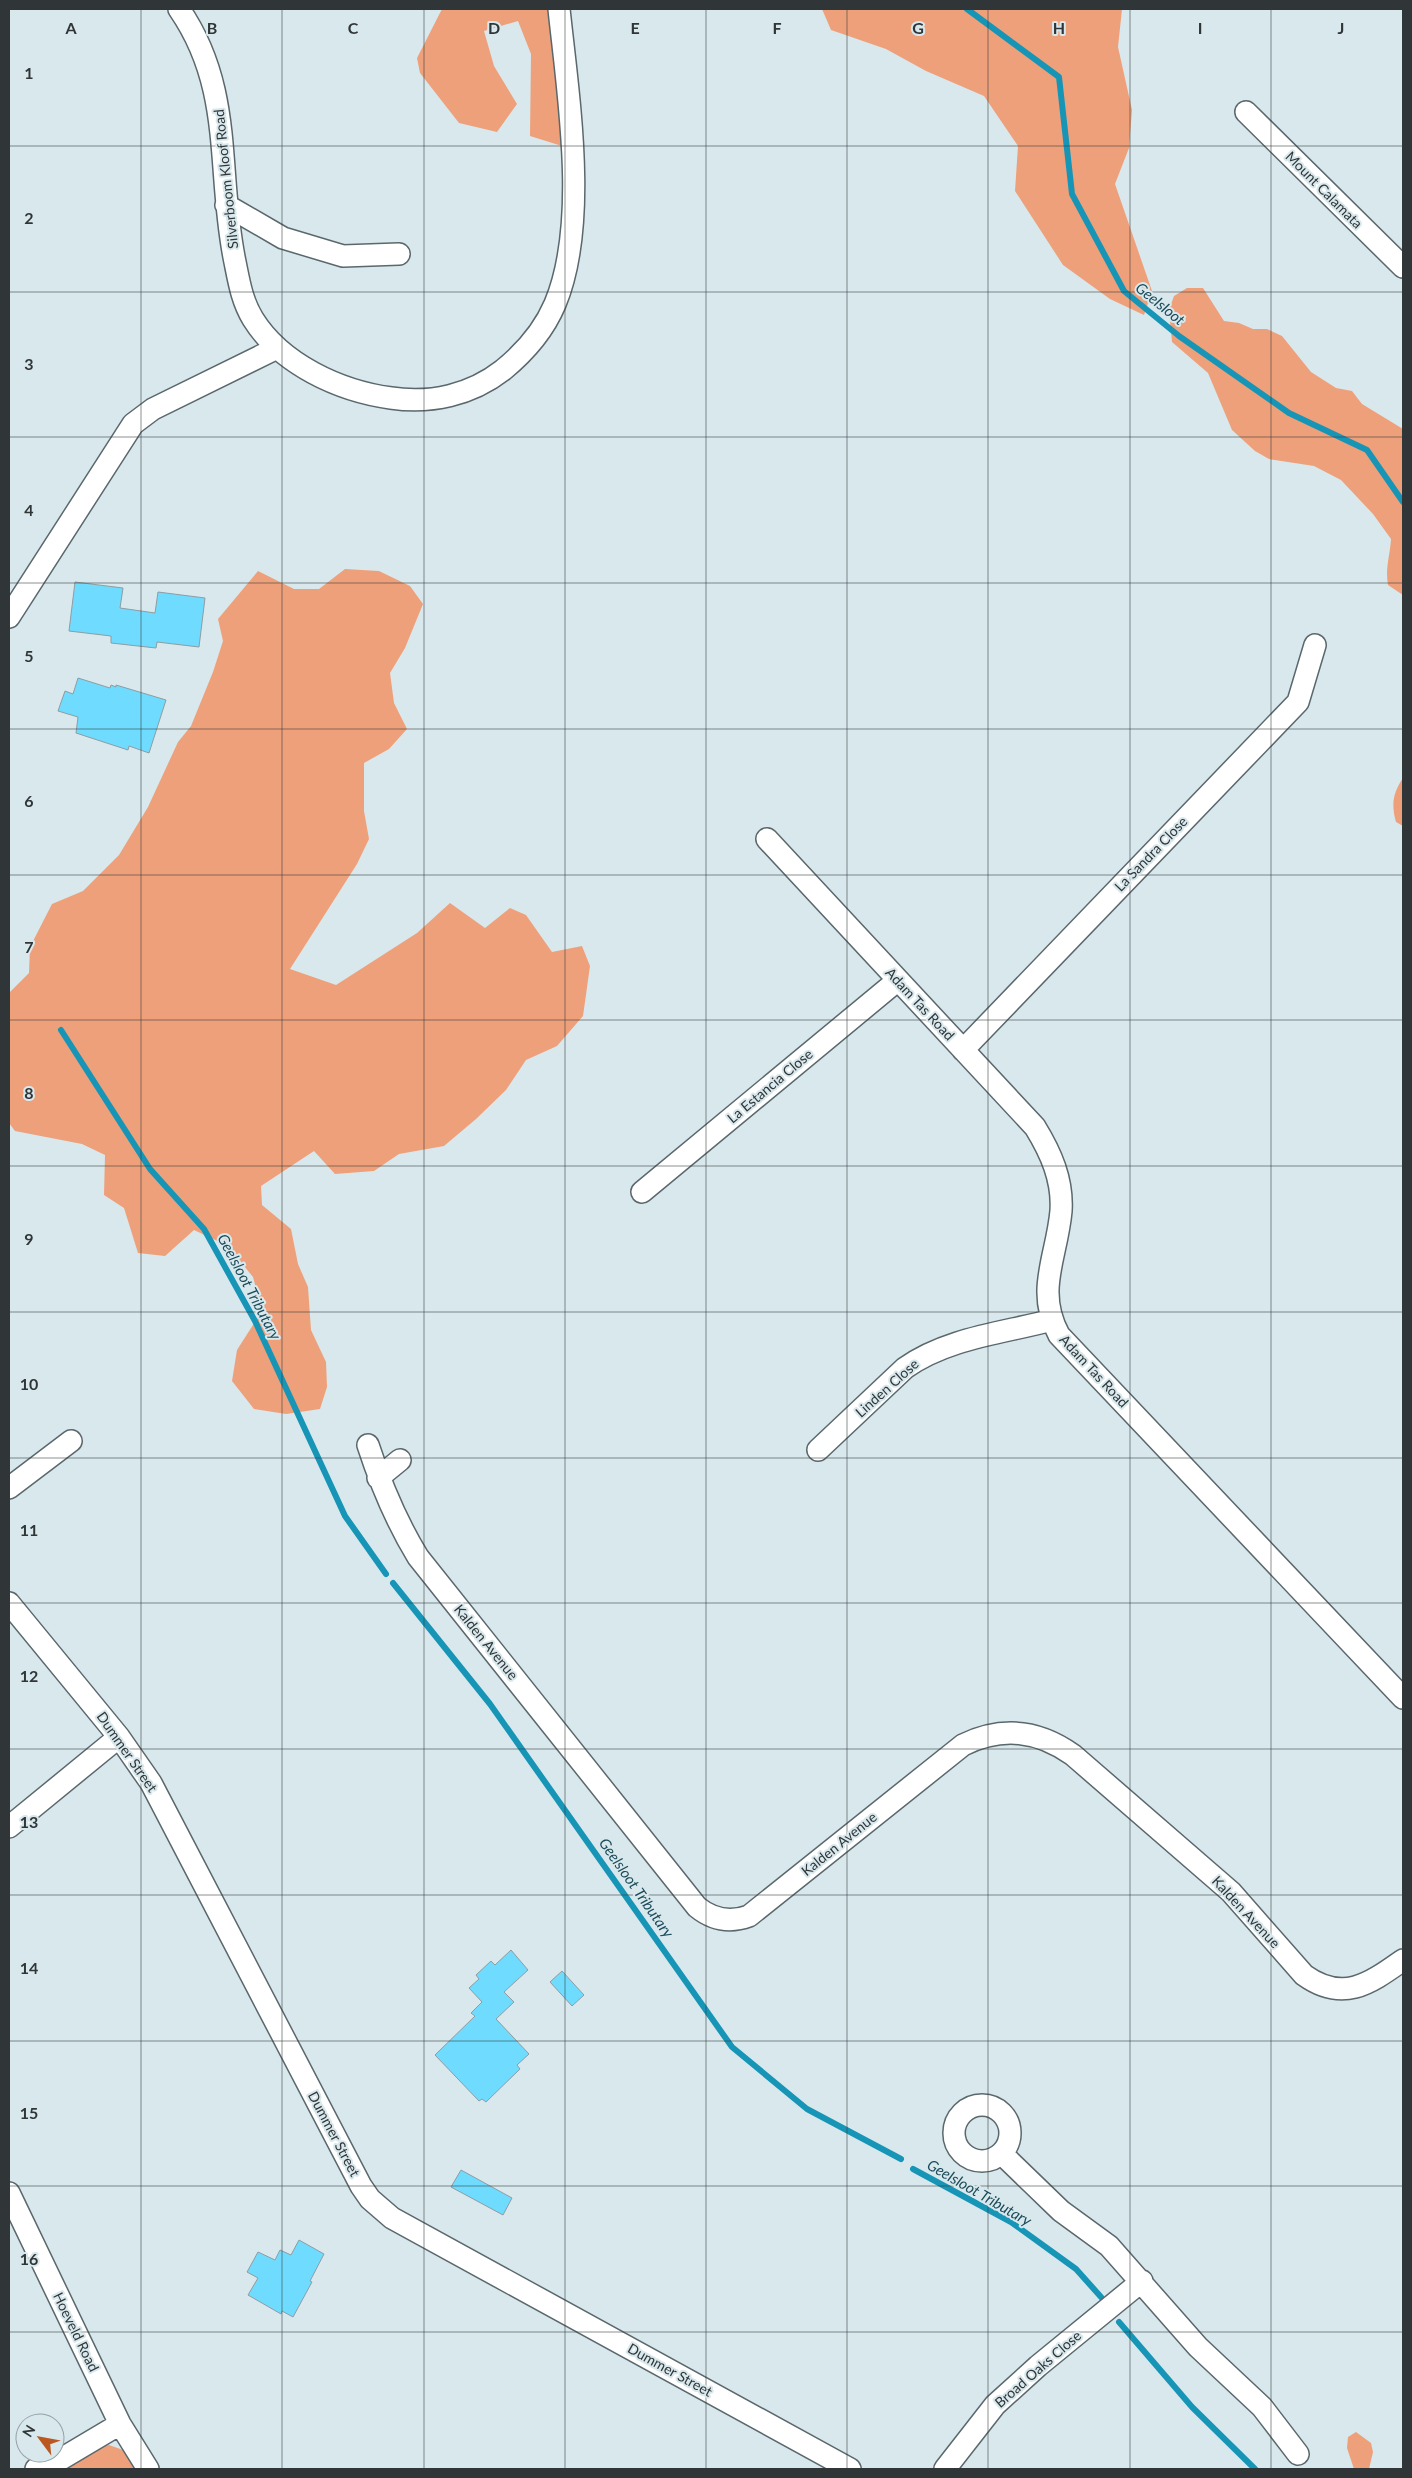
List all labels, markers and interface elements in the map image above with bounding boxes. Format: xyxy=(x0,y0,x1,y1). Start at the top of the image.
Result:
text: A xyxy=(64,18,77,37)
text: B xyxy=(207,18,217,37)
text: C xyxy=(348,18,359,37)
text: D xyxy=(488,18,500,37)
text: E xyxy=(630,18,640,37)
text: F xyxy=(772,18,782,37)
text: G xyxy=(912,18,924,37)
text: H xyxy=(1053,18,1065,37)
text: I xyxy=(1198,18,1202,37)
text: J xyxy=(1338,18,1344,37)
text: 1 xyxy=(24,63,34,82)
street label: Silverboom Kloof Road xyxy=(210,108,241,250)
street label: Mount Calamata xyxy=(1282,148,1366,232)
text: 2 xyxy=(24,208,34,227)
water label: Geelsloot xyxy=(1132,278,1189,329)
text: 3 xyxy=(24,354,34,373)
text: 4 xyxy=(24,500,34,519)
text: 5 xyxy=(24,646,34,665)
text: 6 xyxy=(24,791,34,810)
street label: La Sandra Close xyxy=(1111,813,1191,895)
text: 7 xyxy=(24,937,34,956)
street label: Adam Tas Road xyxy=(882,964,958,1044)
street label: La Estancia Close xyxy=(724,1045,816,1126)
text: 8 xyxy=(24,1083,34,1102)
text: 9 xyxy=(24,1229,34,1248)
water label: Geelsloot Tributary xyxy=(214,1230,286,1343)
street label: Adam Tas Road xyxy=(1056,1331,1132,1411)
street label: Linden Close xyxy=(852,1355,922,1420)
text: 10 xyxy=(20,1374,38,1393)
text: 11 xyxy=(20,1520,38,1539)
street label: Kalden Avenue xyxy=(451,1601,522,1683)
text: 12 xyxy=(20,1666,38,1685)
street label: Dummer Street xyxy=(93,1708,161,1795)
street label: Kalden Avenue xyxy=(798,1808,880,1879)
text: 13 xyxy=(20,1812,38,1831)
water label: Geelsloot Tributary xyxy=(596,1834,678,1941)
street label: Kalden Avenue xyxy=(1209,1872,1284,1951)
text: 14 xyxy=(20,1958,38,1977)
street label: Dummer Street xyxy=(305,2088,364,2179)
text: 15 xyxy=(20,2103,38,2122)
water label: Geelsloot Tributary xyxy=(924,2155,1036,2230)
text: 16 xyxy=(20,2249,38,2268)
street label: Hoeveld Road xyxy=(50,2289,103,2374)
street label: Broad Oaks Close xyxy=(991,2327,1084,2411)
street label: Dummer Street xyxy=(625,2339,715,2400)
north arrow xyxy=(15,2413,65,2463)
text: N xyxy=(18,2422,39,2440)

